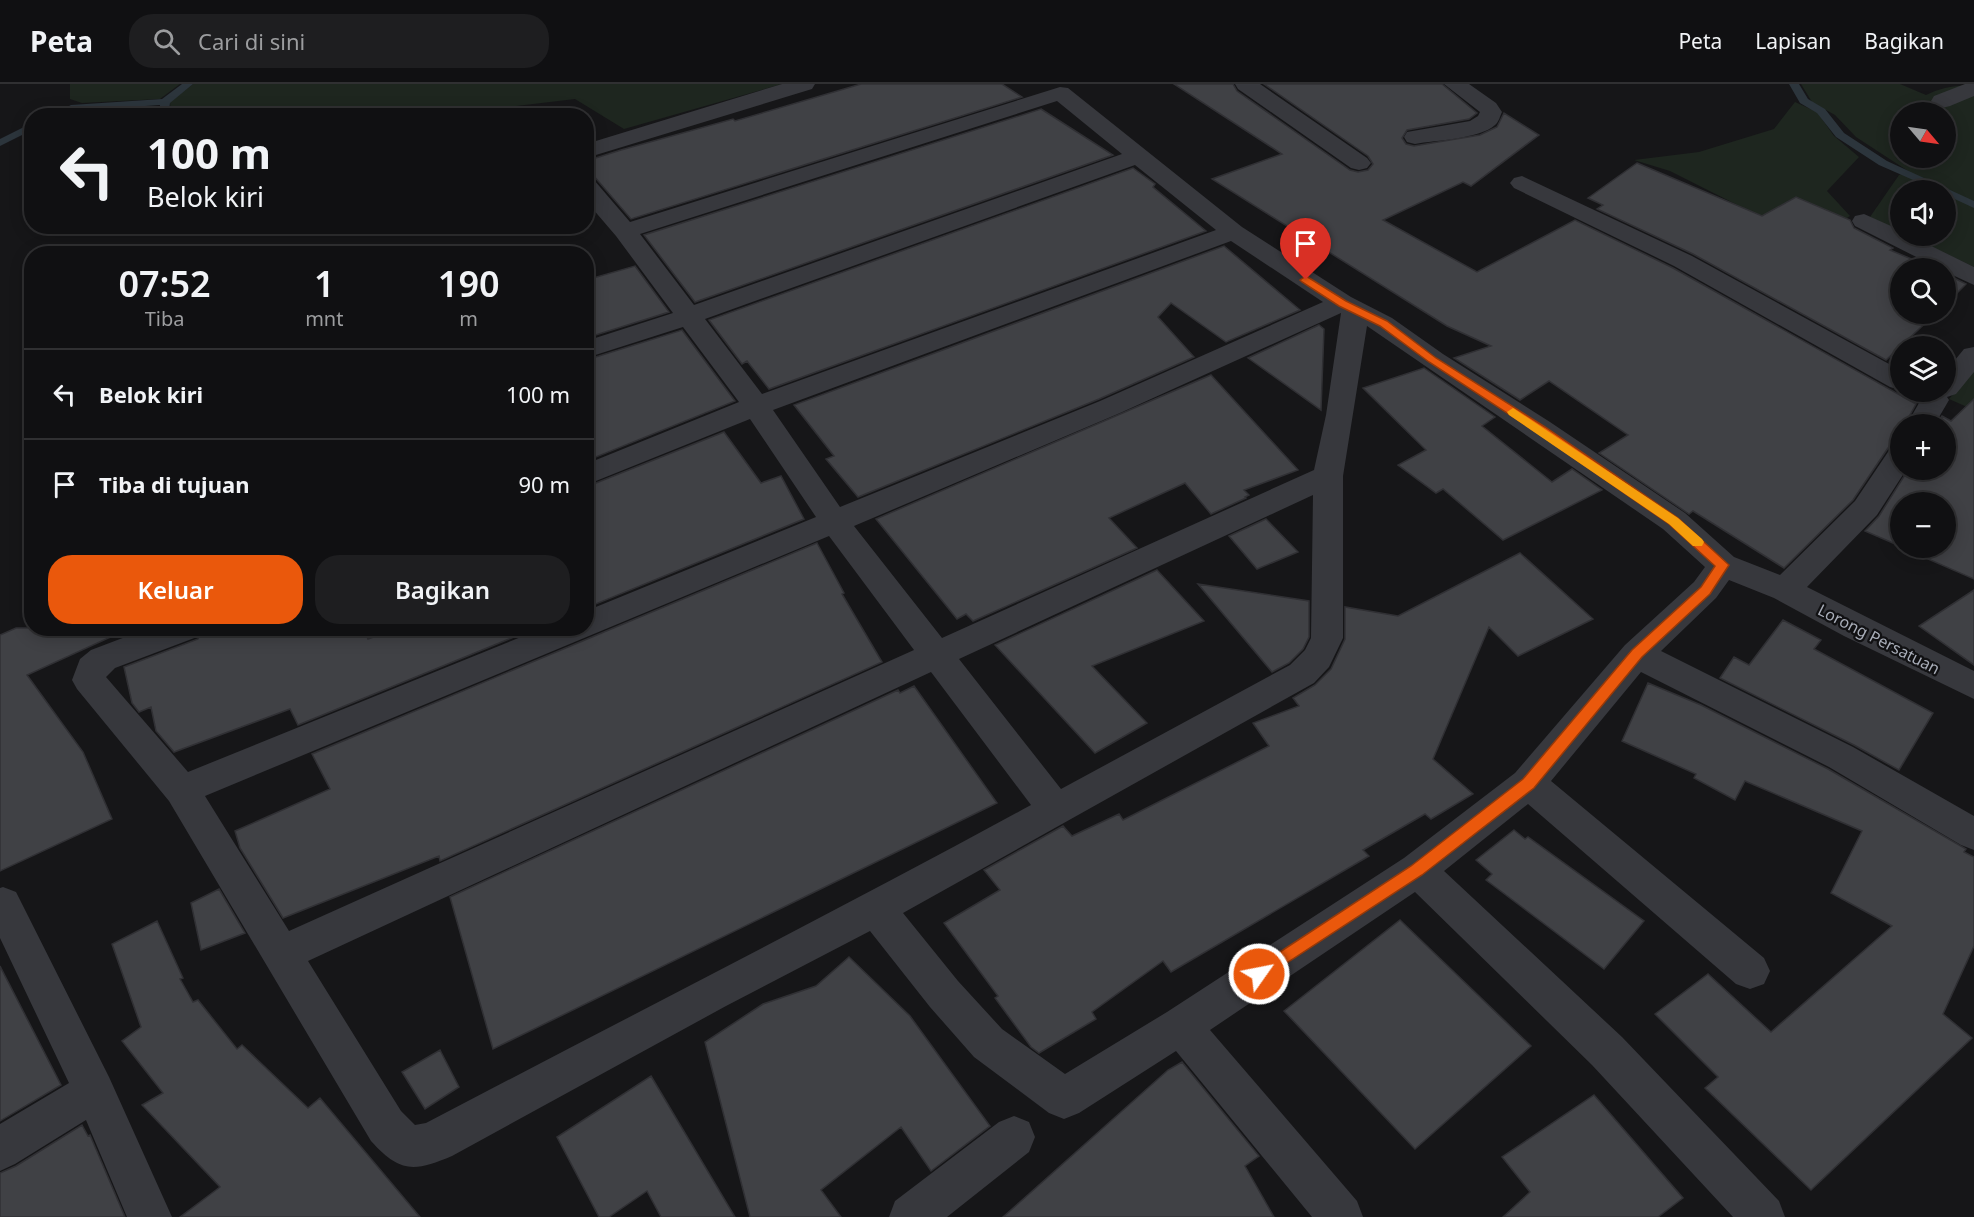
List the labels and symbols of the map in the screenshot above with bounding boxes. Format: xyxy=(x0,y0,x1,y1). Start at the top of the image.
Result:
north arrow xyxy=(1890,102,1956,168)
pin xyxy=(1280,218,1331,280)
street label: Lorong Persatuan xyxy=(1814,599,1944,679)
position arrow xyxy=(1227,942,1291,1006)

